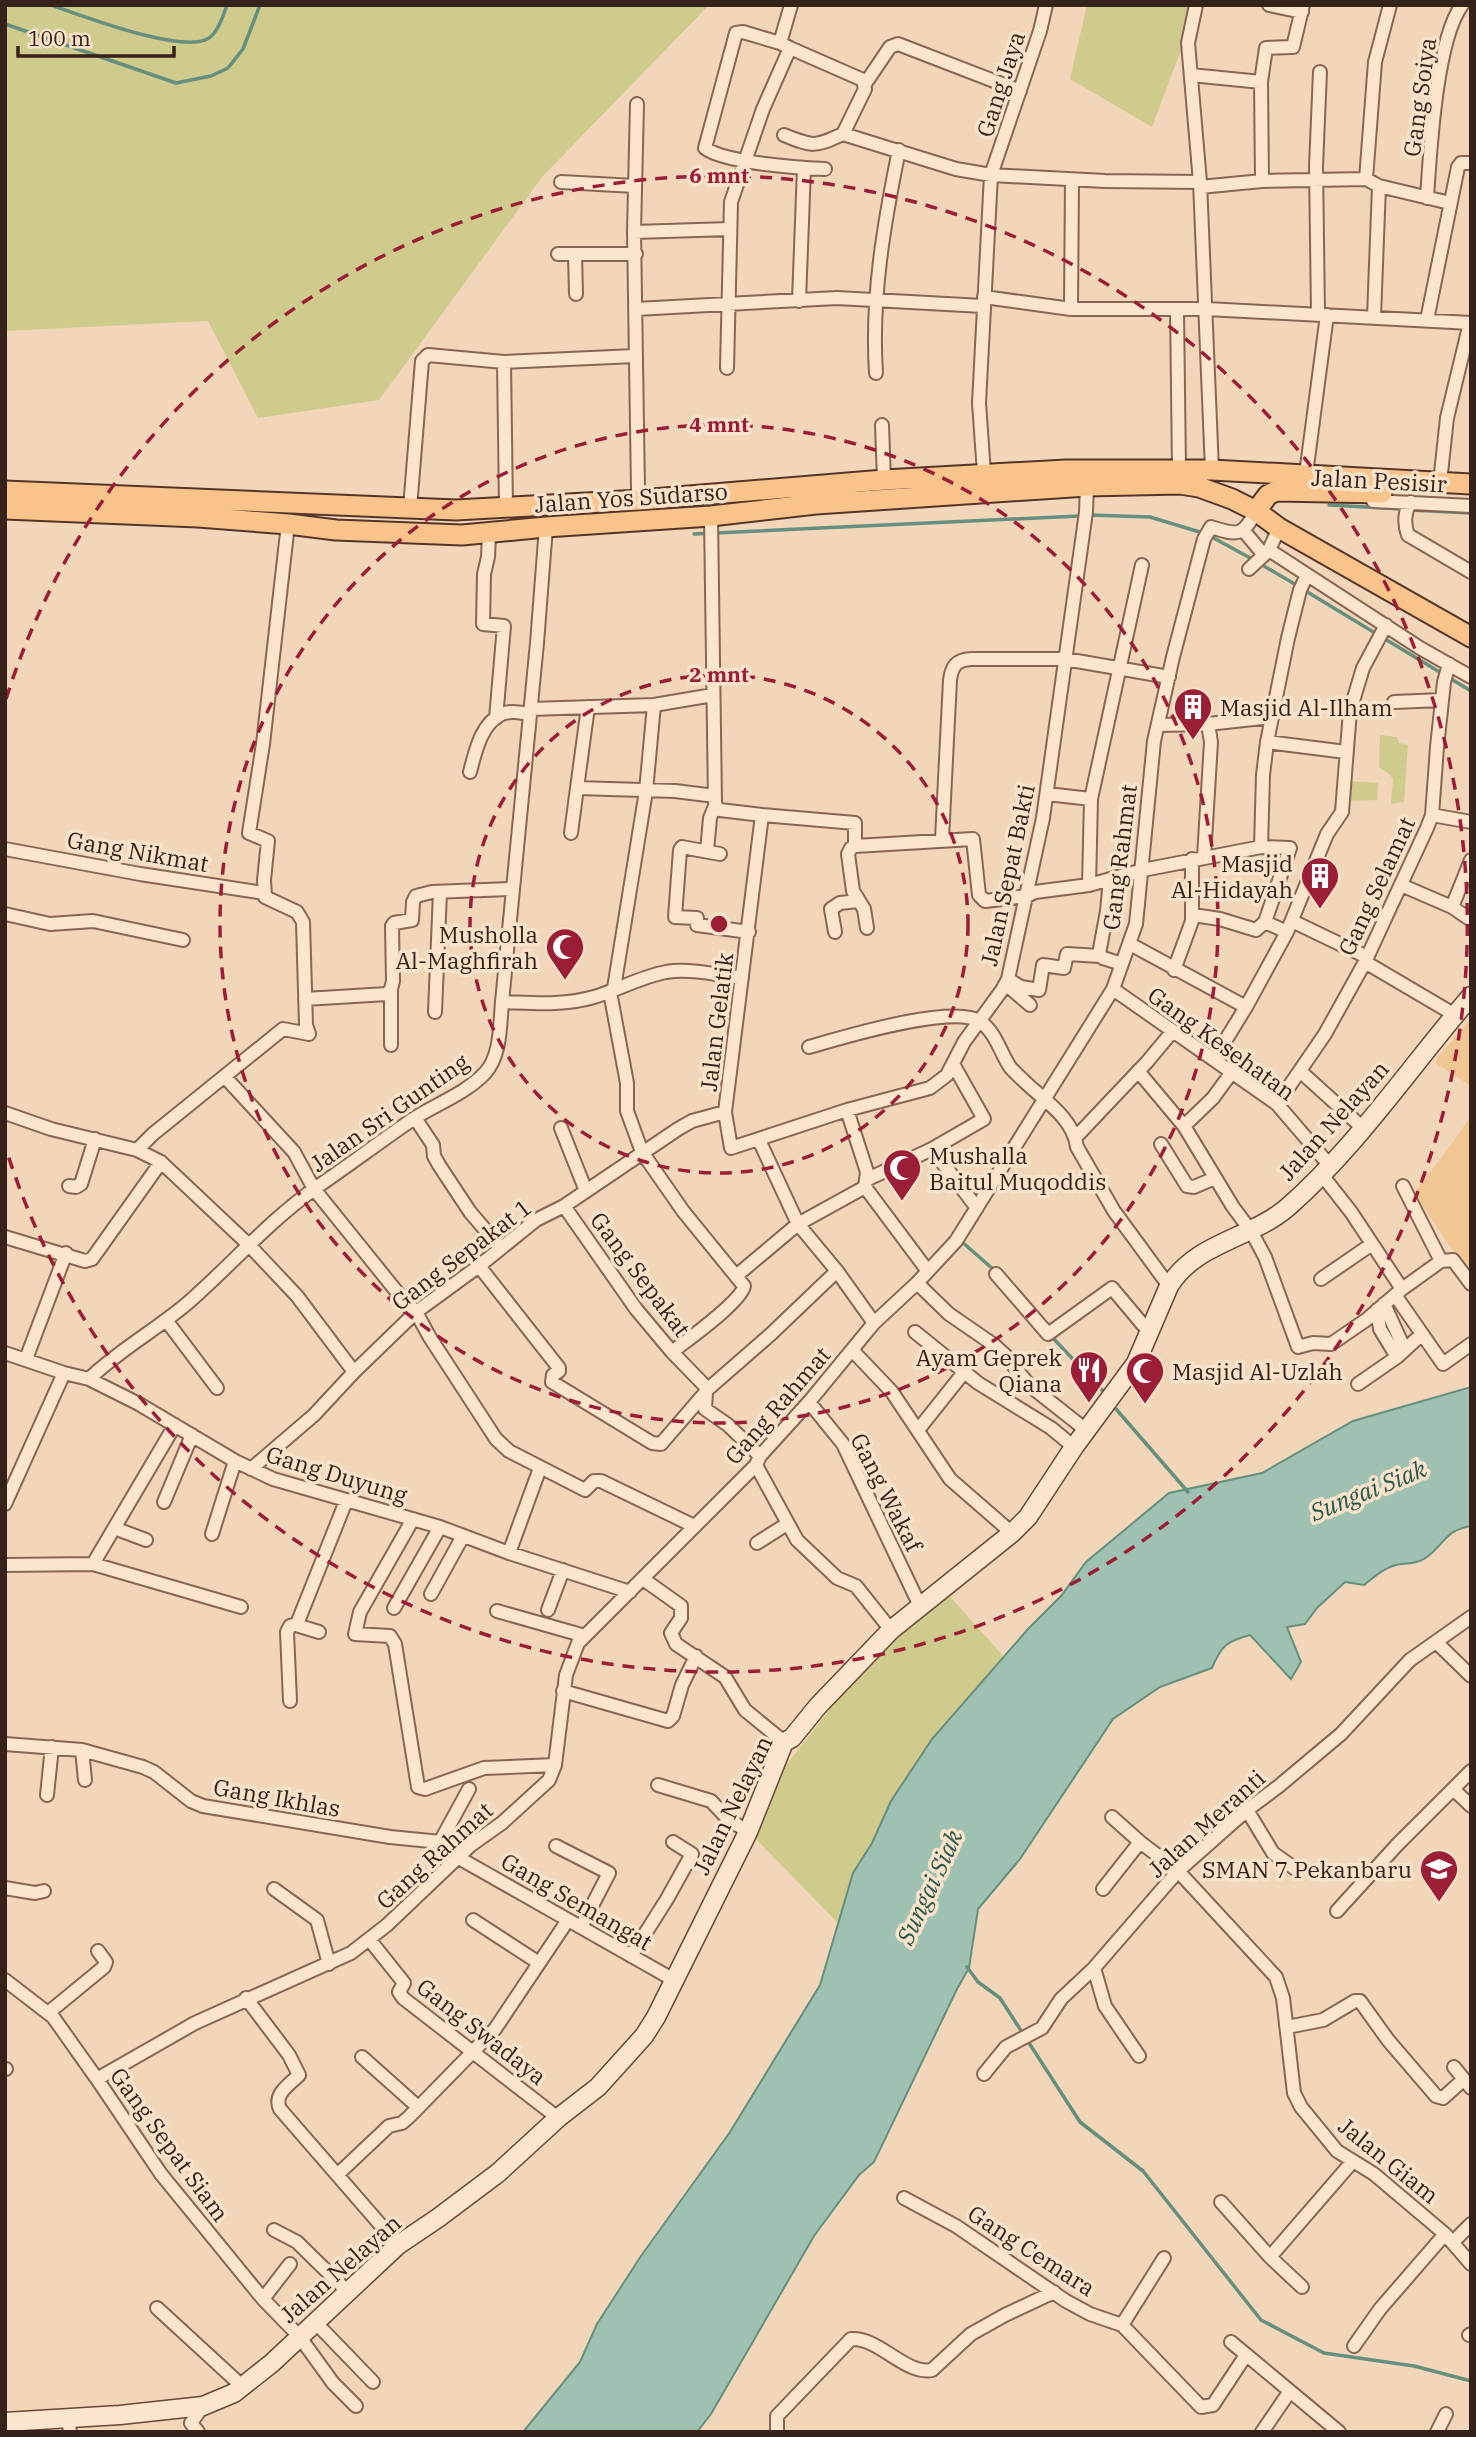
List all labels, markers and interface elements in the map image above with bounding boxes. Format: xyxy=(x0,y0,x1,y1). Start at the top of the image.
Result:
scale bar xyxy=(18,14,173,58)
text: 100 m xyxy=(28,24,91,52)
street label: Gang Jaya xyxy=(969,27,1031,141)
street label: Gang Soiya xyxy=(1396,35,1442,159)
text: 6 mnt xyxy=(689,161,749,189)
text: 4 mnt xyxy=(689,410,749,438)
street label: Jalan Pesisir xyxy=(1310,461,1448,499)
street label: Jalan Yos Sudarso xyxy=(533,475,729,519)
text: 2 mnt xyxy=(689,660,749,688)
building icon: Masjid Al-Ilham xyxy=(1172,686,1214,741)
place label: Masjid Al-Ilham xyxy=(1220,692,1393,722)
street label: Jalan Sepat Bakti xyxy=(973,781,1041,969)
street label: Gang Rahmat xyxy=(1095,782,1143,932)
street label: Gang Selamat xyxy=(1331,812,1421,960)
street label: Gang Nikmat xyxy=(65,824,211,878)
place label: Masjid Al-Hidayah xyxy=(1171,848,1293,904)
building icon: Masjid Al-Hidayah xyxy=(1299,855,1341,910)
centre of rings xyxy=(707,912,731,936)
place label: Musholla Al-Maghfirah xyxy=(395,919,538,975)
mosque icon: Musholla Al-Maghfirah xyxy=(544,926,586,981)
street label: Jalan Gelatik xyxy=(693,950,739,1093)
street label: Gang Kesehatan xyxy=(1142,979,1302,1107)
street label: Jalan Sri Gunting xyxy=(304,1046,475,1178)
street label: Jalan Nelayan xyxy=(1271,1054,1395,1186)
place label: Mushalla Baitul Muqoddis xyxy=(929,1140,1107,1196)
mosque icon: Mushalla Baitul Muqoddis xyxy=(881,1147,923,1202)
street label: Gang Sepakat 1 xyxy=(385,1192,537,1316)
street label: Gang Sepakat xyxy=(584,1206,698,1342)
street label: Gang Rahmat xyxy=(718,1340,836,1470)
place label: Ayam Geprek Qiana xyxy=(916,1342,1063,1398)
restaurant icon: Ayam Geprek Qiana xyxy=(1068,1349,1110,1404)
mosque icon: Masjid Al-Uzlah xyxy=(1124,1350,1166,1405)
place label: Masjid Al-Uzlah xyxy=(1172,1356,1343,1386)
street label: Gang Wakaf xyxy=(844,1428,931,1558)
street label: Gang Duyung xyxy=(263,1438,412,1510)
water label: Sungai Siak xyxy=(1304,1452,1431,1528)
street label: Jalan Nelayan xyxy=(685,1731,779,1879)
street label: Jalan Meranti xyxy=(1141,1762,1271,1884)
street label: Gang Ikhlas xyxy=(211,1771,343,1823)
street label: Gang Rahmat xyxy=(369,1795,499,1915)
water label: Sungai Siak xyxy=(888,1824,970,1950)
street label: Gang Semangat xyxy=(496,1846,658,1956)
school or university icon: SMAN 7 Pekanbaru xyxy=(1418,1848,1460,1903)
place label: SMAN 7 Pekanbaru xyxy=(1202,1854,1412,1884)
street label: Gang Swadaya xyxy=(411,1971,553,2091)
street label: Gang Sepat Siam xyxy=(104,2061,236,2227)
street label: Jalan Giam xyxy=(1333,2110,1445,2210)
street label: Gang Cemara xyxy=(963,2198,1101,2302)
street label: Jalan Nelayan xyxy=(273,2207,407,2329)

